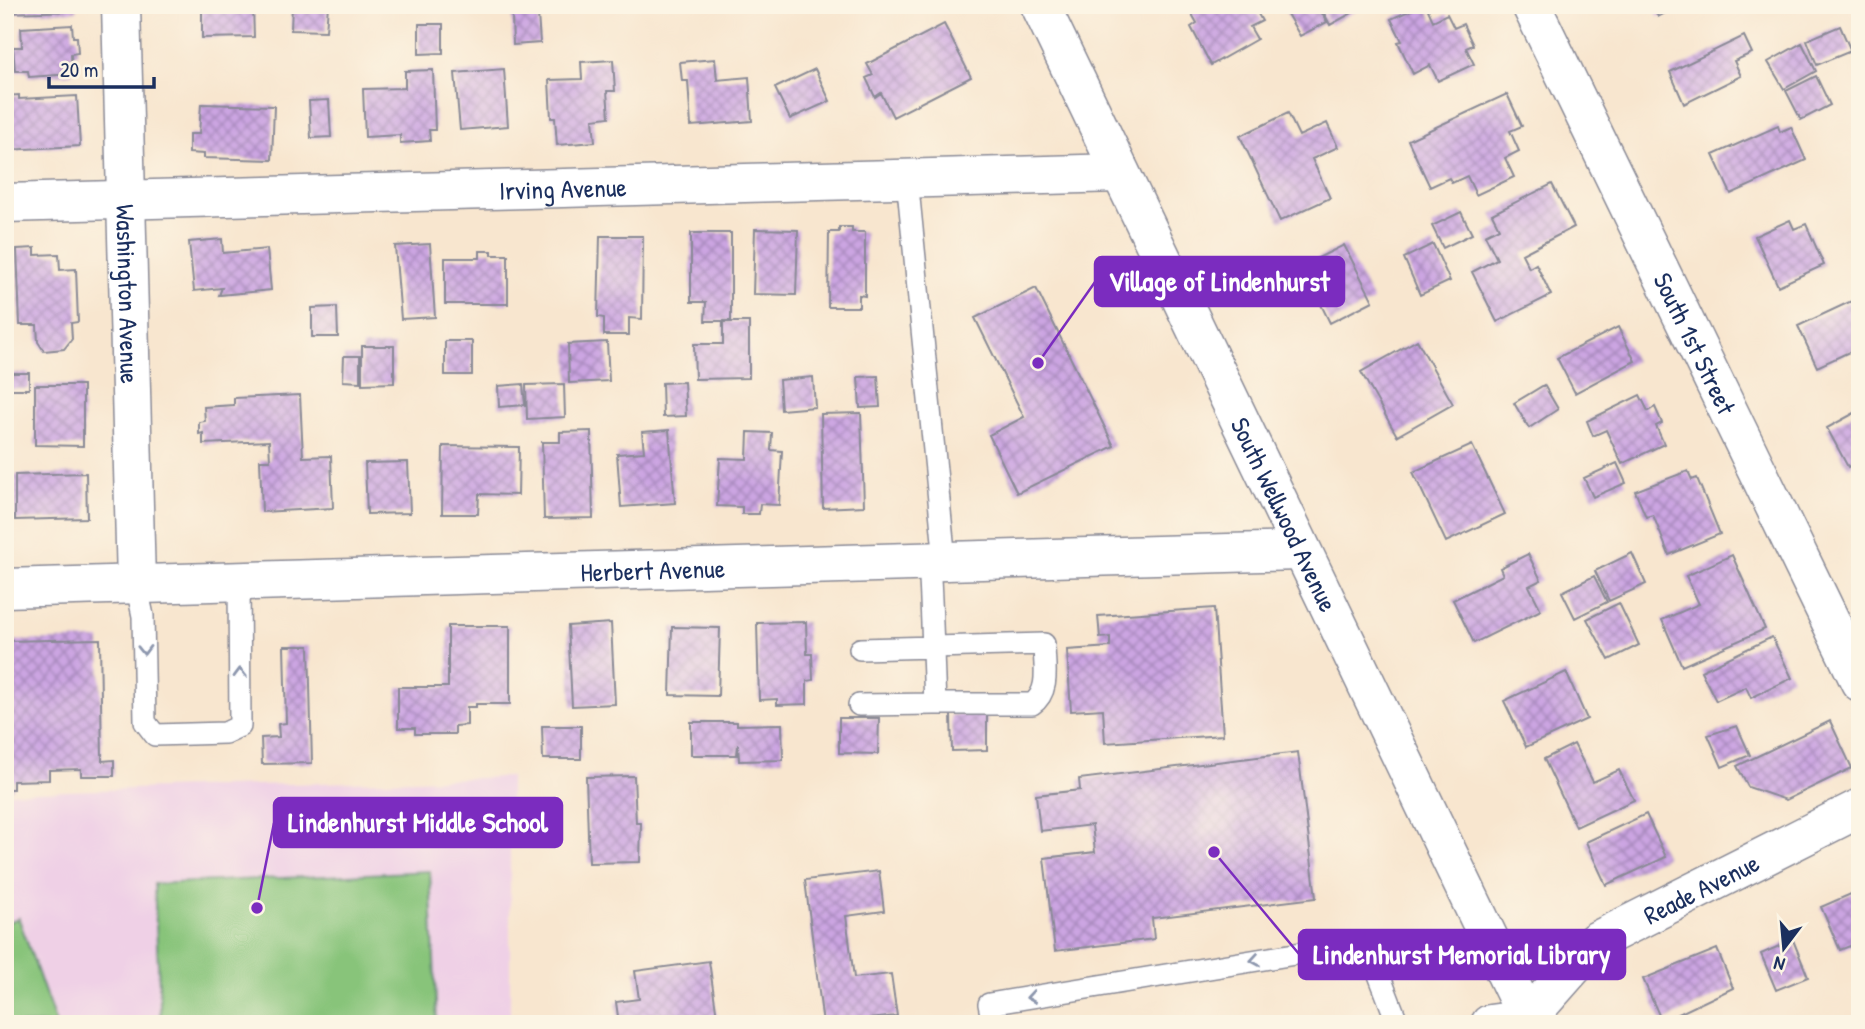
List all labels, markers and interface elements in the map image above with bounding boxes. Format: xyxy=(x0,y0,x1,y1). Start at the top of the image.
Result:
scale bar xyxy=(49,46,154,90)
text: 20 m xyxy=(60,55,98,84)
street label: Irving Avenue xyxy=(498,169,627,207)
street label: Washington Avenue xyxy=(109,204,148,384)
callout: Village of Lindenhurst xyxy=(1095,257,1344,306)
text: Village of Lindenhurst xyxy=(1108,262,1331,301)
street label: South 1st Street xyxy=(1646,266,1745,421)
street label: South Wellwood Avenue xyxy=(1223,411,1346,617)
street label: Herbert Avenue xyxy=(580,550,725,589)
one-way arrow xyxy=(136,646,152,656)
one-way arrow xyxy=(232,667,248,678)
callout: Lindenhurst Middle School xyxy=(274,798,562,847)
text: Lindenhurst Middle School xyxy=(288,803,549,841)
street label: Reade Avenue xyxy=(1637,844,1765,932)
north arrow xyxy=(1750,914,1820,984)
callout: Lindenhurst Memorial Library xyxy=(1299,930,1625,979)
text: Lindenhurst Memorial Library xyxy=(1313,935,1611,974)
text: N xyxy=(1771,950,1788,978)
one-way arrow xyxy=(1249,953,1261,968)
one-way arrow xyxy=(1025,989,1036,1004)

